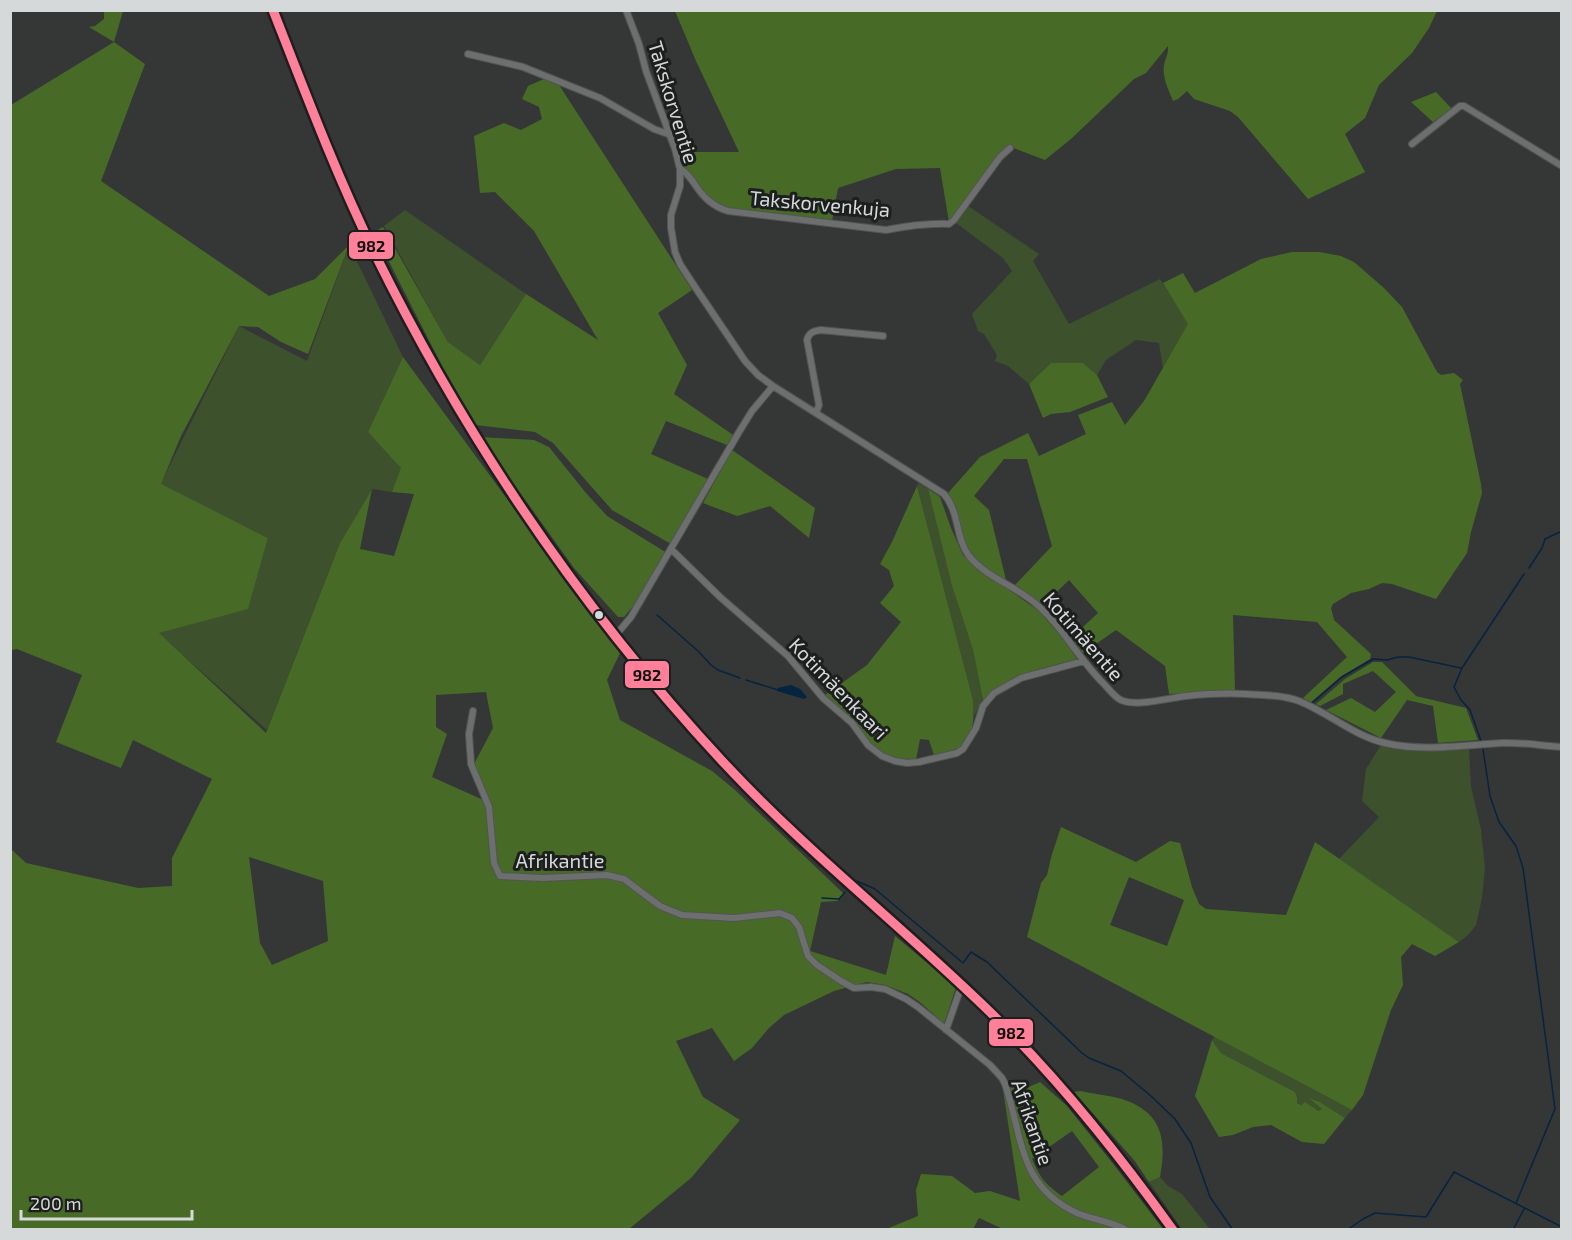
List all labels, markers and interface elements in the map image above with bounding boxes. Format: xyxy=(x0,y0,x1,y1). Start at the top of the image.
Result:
street label: Takskorventie xyxy=(644,38,704,166)
street label: Takskorvenkuja xyxy=(749,185,891,221)
line badge: 982 xyxy=(348,231,394,260)
text: 982 xyxy=(357,236,385,255)
street label: Kotimäentie xyxy=(1039,587,1129,685)
unlabelled marker xyxy=(593,609,605,621)
street label: Kotimäenkaari xyxy=(785,632,893,744)
line badge: 982 xyxy=(624,660,670,689)
text: 982 xyxy=(633,665,661,684)
street label: Afrikantie xyxy=(516,848,604,872)
line badge: 982 xyxy=(988,1018,1034,1047)
text: 982 xyxy=(997,1023,1025,1042)
street label: Afrikantie xyxy=(1007,1076,1059,1168)
scale bar xyxy=(21,1183,192,1221)
text: 200 m xyxy=(30,1192,82,1214)

